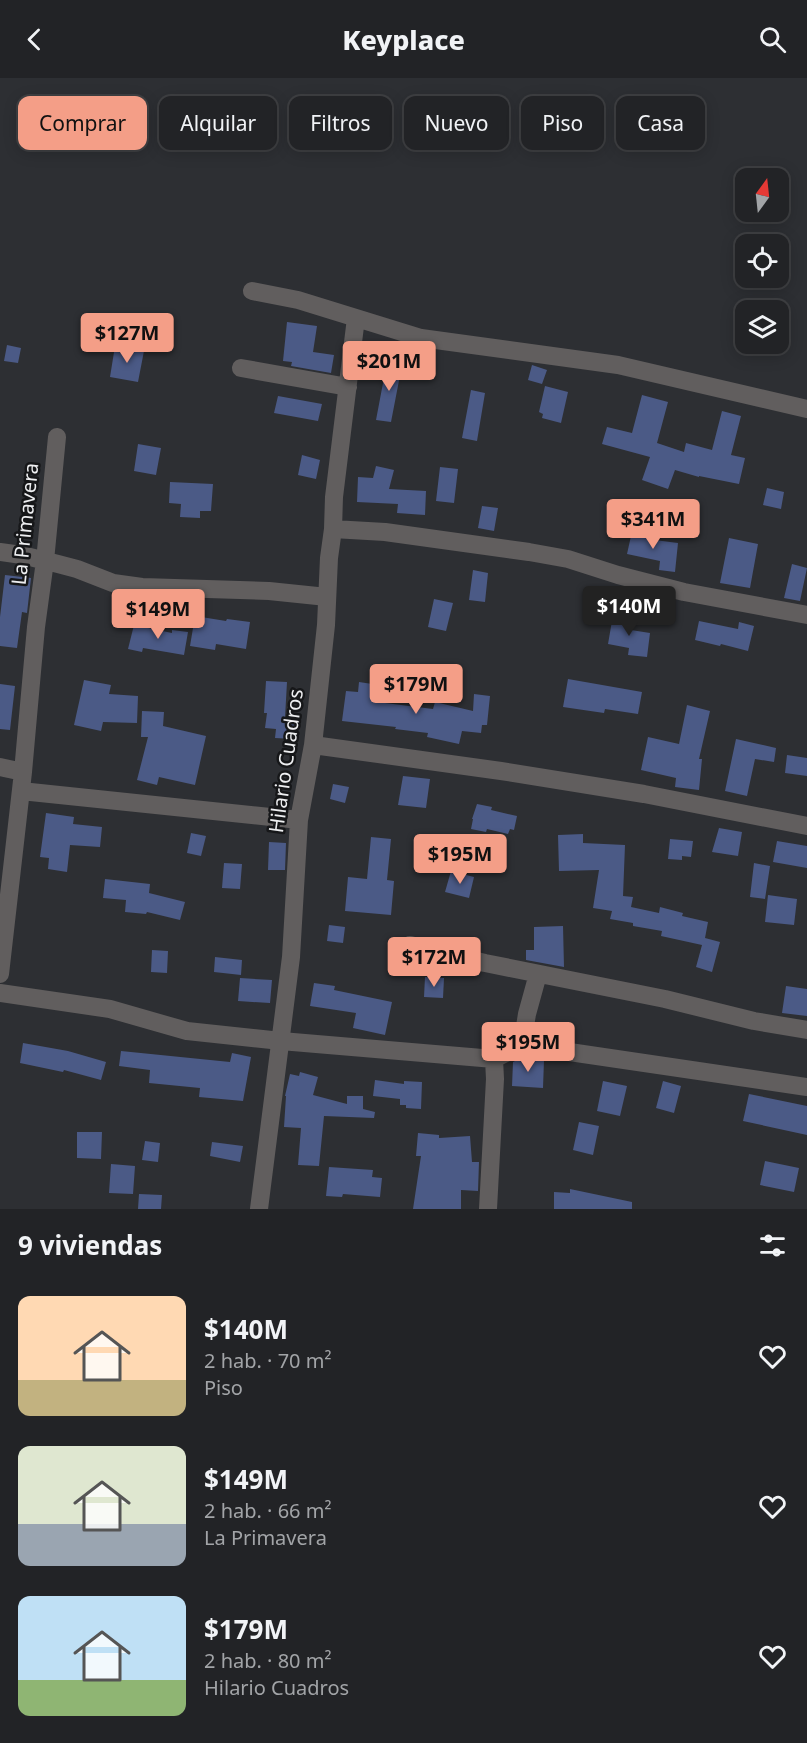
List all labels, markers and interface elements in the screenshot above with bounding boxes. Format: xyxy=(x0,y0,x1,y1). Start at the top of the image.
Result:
text: Keyplace xyxy=(342,21,465,58)
icon: back xyxy=(18,23,51,56)
icon: search xyxy=(756,23,789,56)
chip: Comprar xyxy=(18,96,147,150)
chip: Alquilar xyxy=(159,96,277,150)
chip: Filtros xyxy=(289,96,392,150)
chip: Nuevo xyxy=(404,96,509,150)
chip: Piso xyxy=(521,96,604,150)
chip: Casa xyxy=(616,96,705,150)
north arrow xyxy=(735,168,789,222)
map controls xyxy=(735,168,789,354)
button: locate xyxy=(735,234,789,288)
button: layers xyxy=(735,300,789,354)
pin: $127M xyxy=(85,313,169,364)
text: $127M xyxy=(95,319,159,346)
pin: $201M xyxy=(347,341,431,392)
text: $201M xyxy=(357,347,421,374)
street label: La Primavera xyxy=(5,461,44,586)
pin: $341M xyxy=(611,499,695,550)
text: $341M xyxy=(621,505,685,532)
pin: $140M xyxy=(587,586,671,637)
pin: $149M xyxy=(116,589,200,640)
text: $140M xyxy=(597,592,661,619)
text: $149M xyxy=(126,595,190,622)
pin: $179M xyxy=(374,664,458,715)
text: $179M xyxy=(384,670,448,697)
street label: Hilario Cuadros xyxy=(262,687,309,835)
pin: $195M xyxy=(418,834,502,885)
text: $195M xyxy=(428,840,492,867)
pin: $172M xyxy=(392,937,476,988)
text: $172M xyxy=(402,943,466,970)
pin: $195M xyxy=(486,1022,570,1073)
text: $195M xyxy=(496,1028,560,1055)
text: 9 viviendas xyxy=(18,1227,162,1263)
icon: filters xyxy=(756,1229,789,1262)
text: $140M xyxy=(204,1311,288,1347)
icon: home xyxy=(66,1320,138,1392)
icon: heart xyxy=(756,1340,789,1373)
text: 2 hab. · 70 m² xyxy=(204,1347,331,1374)
text: Piso xyxy=(204,1374,243,1401)
text: $149M xyxy=(204,1461,288,1497)
icon: home xyxy=(66,1470,138,1542)
icon: heart xyxy=(756,1490,789,1523)
text: 2 hab. · 66 m² xyxy=(204,1497,331,1524)
text: La Primavera xyxy=(204,1524,327,1551)
text: $179M xyxy=(204,1611,288,1647)
icon: home xyxy=(66,1620,138,1692)
icon: heart xyxy=(756,1640,789,1673)
text: 2 hab. · 80 m² xyxy=(204,1647,331,1674)
text: Hilario Cuadros xyxy=(204,1674,349,1701)

